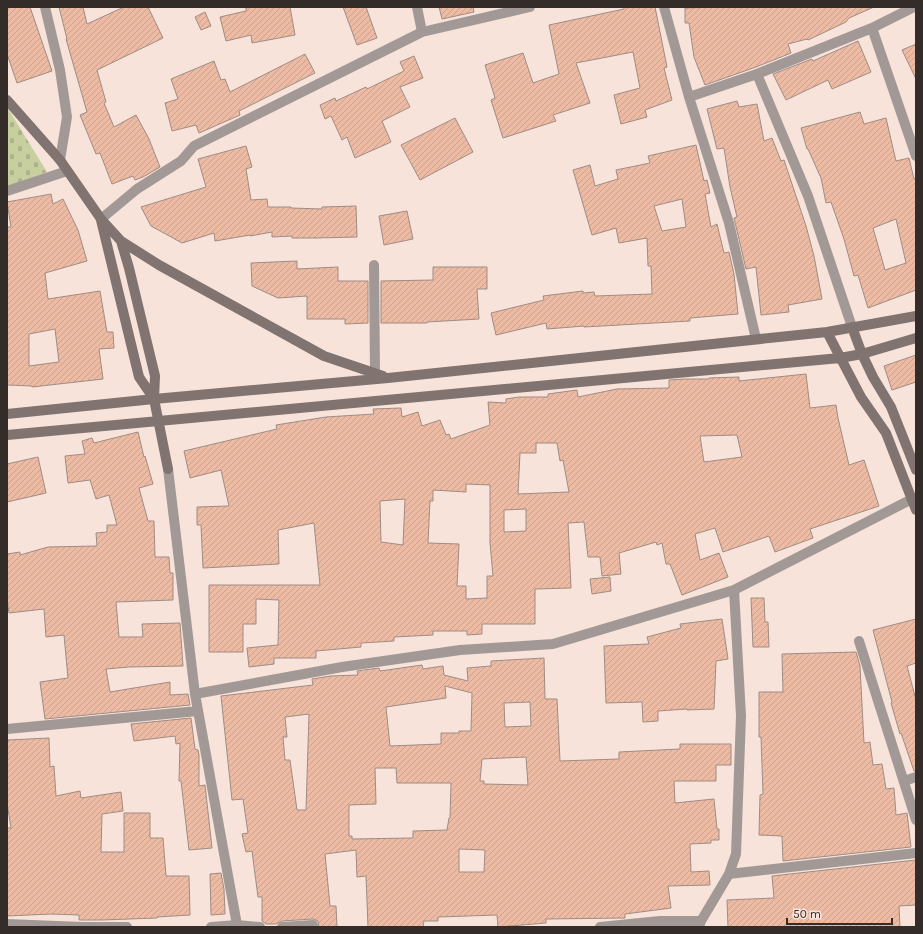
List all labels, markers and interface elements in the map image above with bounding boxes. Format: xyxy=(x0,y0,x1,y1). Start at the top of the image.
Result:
scale bar xyxy=(787,900,892,926)
text: 50 m xyxy=(793,907,821,921)

